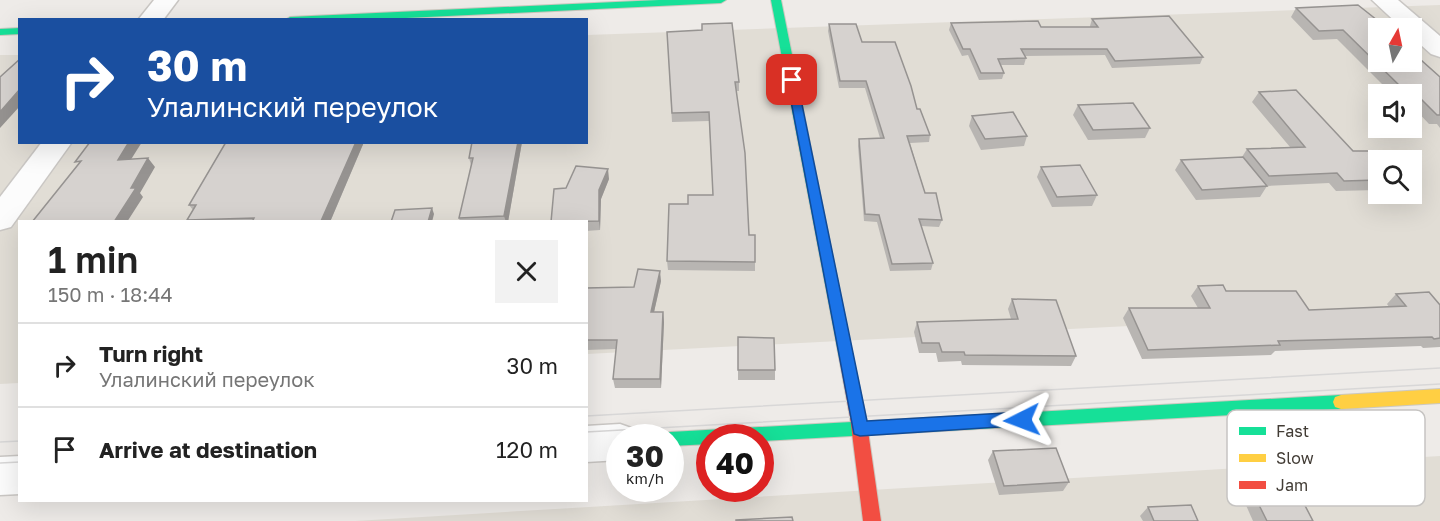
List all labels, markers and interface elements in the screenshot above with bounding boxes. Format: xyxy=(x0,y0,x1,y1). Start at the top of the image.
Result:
north arrow xyxy=(1368,18,1422,72)
map controls xyxy=(1368,18,1422,204)
text: 30 m xyxy=(147,40,247,90)
icon: right xyxy=(48,42,126,120)
pin xyxy=(766,54,817,105)
icon: arrive xyxy=(775,63,808,96)
button: sound xyxy=(1368,84,1422,138)
text: Улалинский переулок xyxy=(147,91,438,123)
button: search xyxy=(1368,150,1422,204)
text: 1 min xyxy=(48,238,138,281)
button: close xyxy=(495,240,558,303)
text: 150 m · 18:44 xyxy=(48,282,173,306)
text: Turn right xyxy=(99,340,203,367)
icon: right xyxy=(48,349,81,382)
text: 30 m xyxy=(507,352,558,379)
text: Улалинский переулок xyxy=(99,367,315,391)
position arrow xyxy=(990,388,1054,452)
legend xyxy=(1227,410,1425,506)
text: Fast xyxy=(1276,421,1309,441)
speed limit sign: 40 xyxy=(696,424,774,502)
icon: arrive xyxy=(48,433,81,466)
text: Arrive at destination xyxy=(99,436,317,463)
text: 120 m xyxy=(496,436,558,463)
text: 30 xyxy=(626,438,664,474)
text: Slow xyxy=(1276,448,1314,468)
text: km/h xyxy=(626,469,664,487)
text: Jam xyxy=(1276,475,1308,495)

